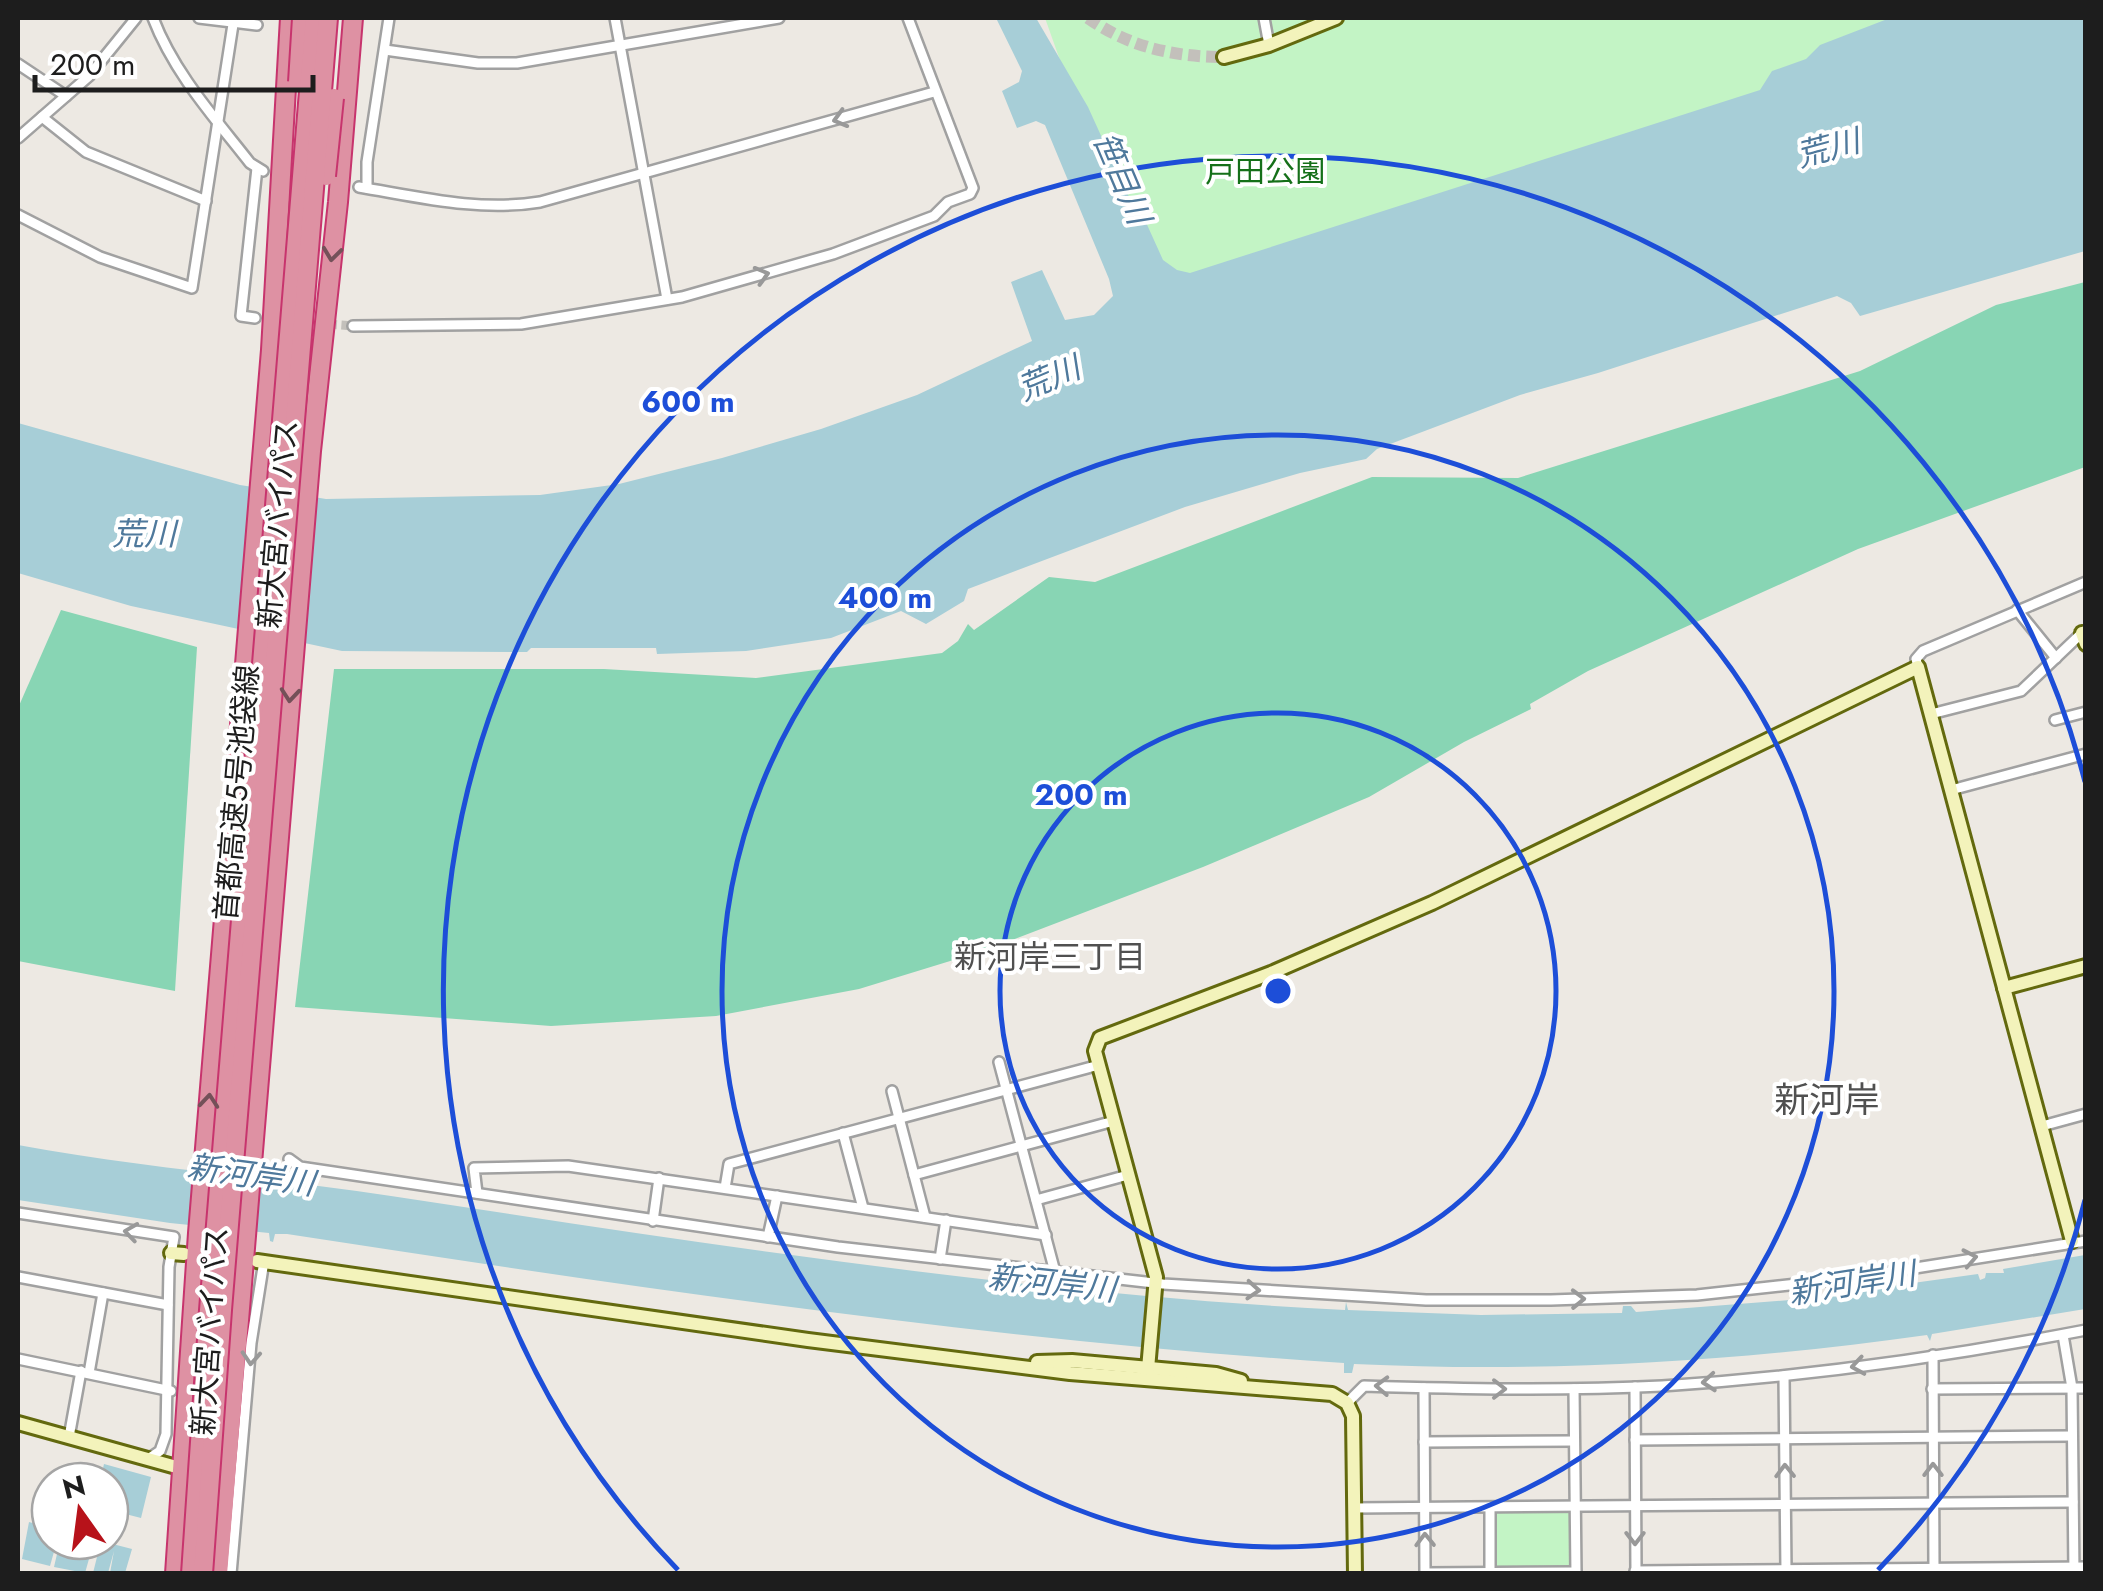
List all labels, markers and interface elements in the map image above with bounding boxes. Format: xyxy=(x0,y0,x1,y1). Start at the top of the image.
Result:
scale bar xyxy=(35,30,312,92)
text: 200 m xyxy=(50,43,135,86)
one-way arrow xyxy=(832,107,849,128)
water label: 荒川 xyxy=(1791,117,1868,179)
water label: 笹目川 xyxy=(1082,125,1163,234)
park label: 戸田公園 xyxy=(1205,150,1325,193)
one-way arrow xyxy=(322,246,343,262)
one-way arrow xyxy=(753,265,770,286)
water label: 荒川 xyxy=(1011,343,1090,412)
text: 600 m xyxy=(641,380,735,423)
street label: 新大宮バイパス xyxy=(247,418,308,630)
water label: 荒川 xyxy=(112,511,179,557)
text: 400 m xyxy=(838,576,932,619)
street label: 首都高速5号池袋線 xyxy=(204,663,269,923)
one-way arrow xyxy=(280,687,302,703)
text: 200 m xyxy=(1035,773,1128,816)
district label: 新河岸三丁目 xyxy=(954,934,1146,980)
centre of rings xyxy=(1260,973,1296,1009)
district label: 新河岸 xyxy=(1774,1075,1880,1125)
one-way arrow xyxy=(197,1093,219,1109)
water label: 新河岸川 xyxy=(184,1143,321,1207)
one-way arrow xyxy=(123,1222,140,1243)
street label: 新大宮バイパス xyxy=(181,1225,238,1437)
one-way arrow xyxy=(1961,1248,1978,1269)
water label: 新河岸川 xyxy=(1785,1250,1922,1316)
water label: 新河岸川 xyxy=(986,1253,1121,1313)
one-way arrow xyxy=(1246,1279,1262,1300)
one-way arrow xyxy=(1570,1289,1586,1310)
one-way arrow xyxy=(240,1350,262,1366)
one-way arrow xyxy=(1850,1355,1867,1376)
one-way arrow xyxy=(1701,1370,1717,1392)
one-way arrow xyxy=(1373,1376,1389,1397)
one-way arrow xyxy=(1492,1378,1507,1400)
north arrow xyxy=(30,1461,130,1561)
one-way arrow xyxy=(1922,1462,1944,1478)
one-way arrow xyxy=(1774,1463,1796,1478)
text: N xyxy=(58,1465,90,1510)
one-way arrow xyxy=(1414,1532,1436,1548)
one-way arrow xyxy=(1624,1532,1646,1547)

